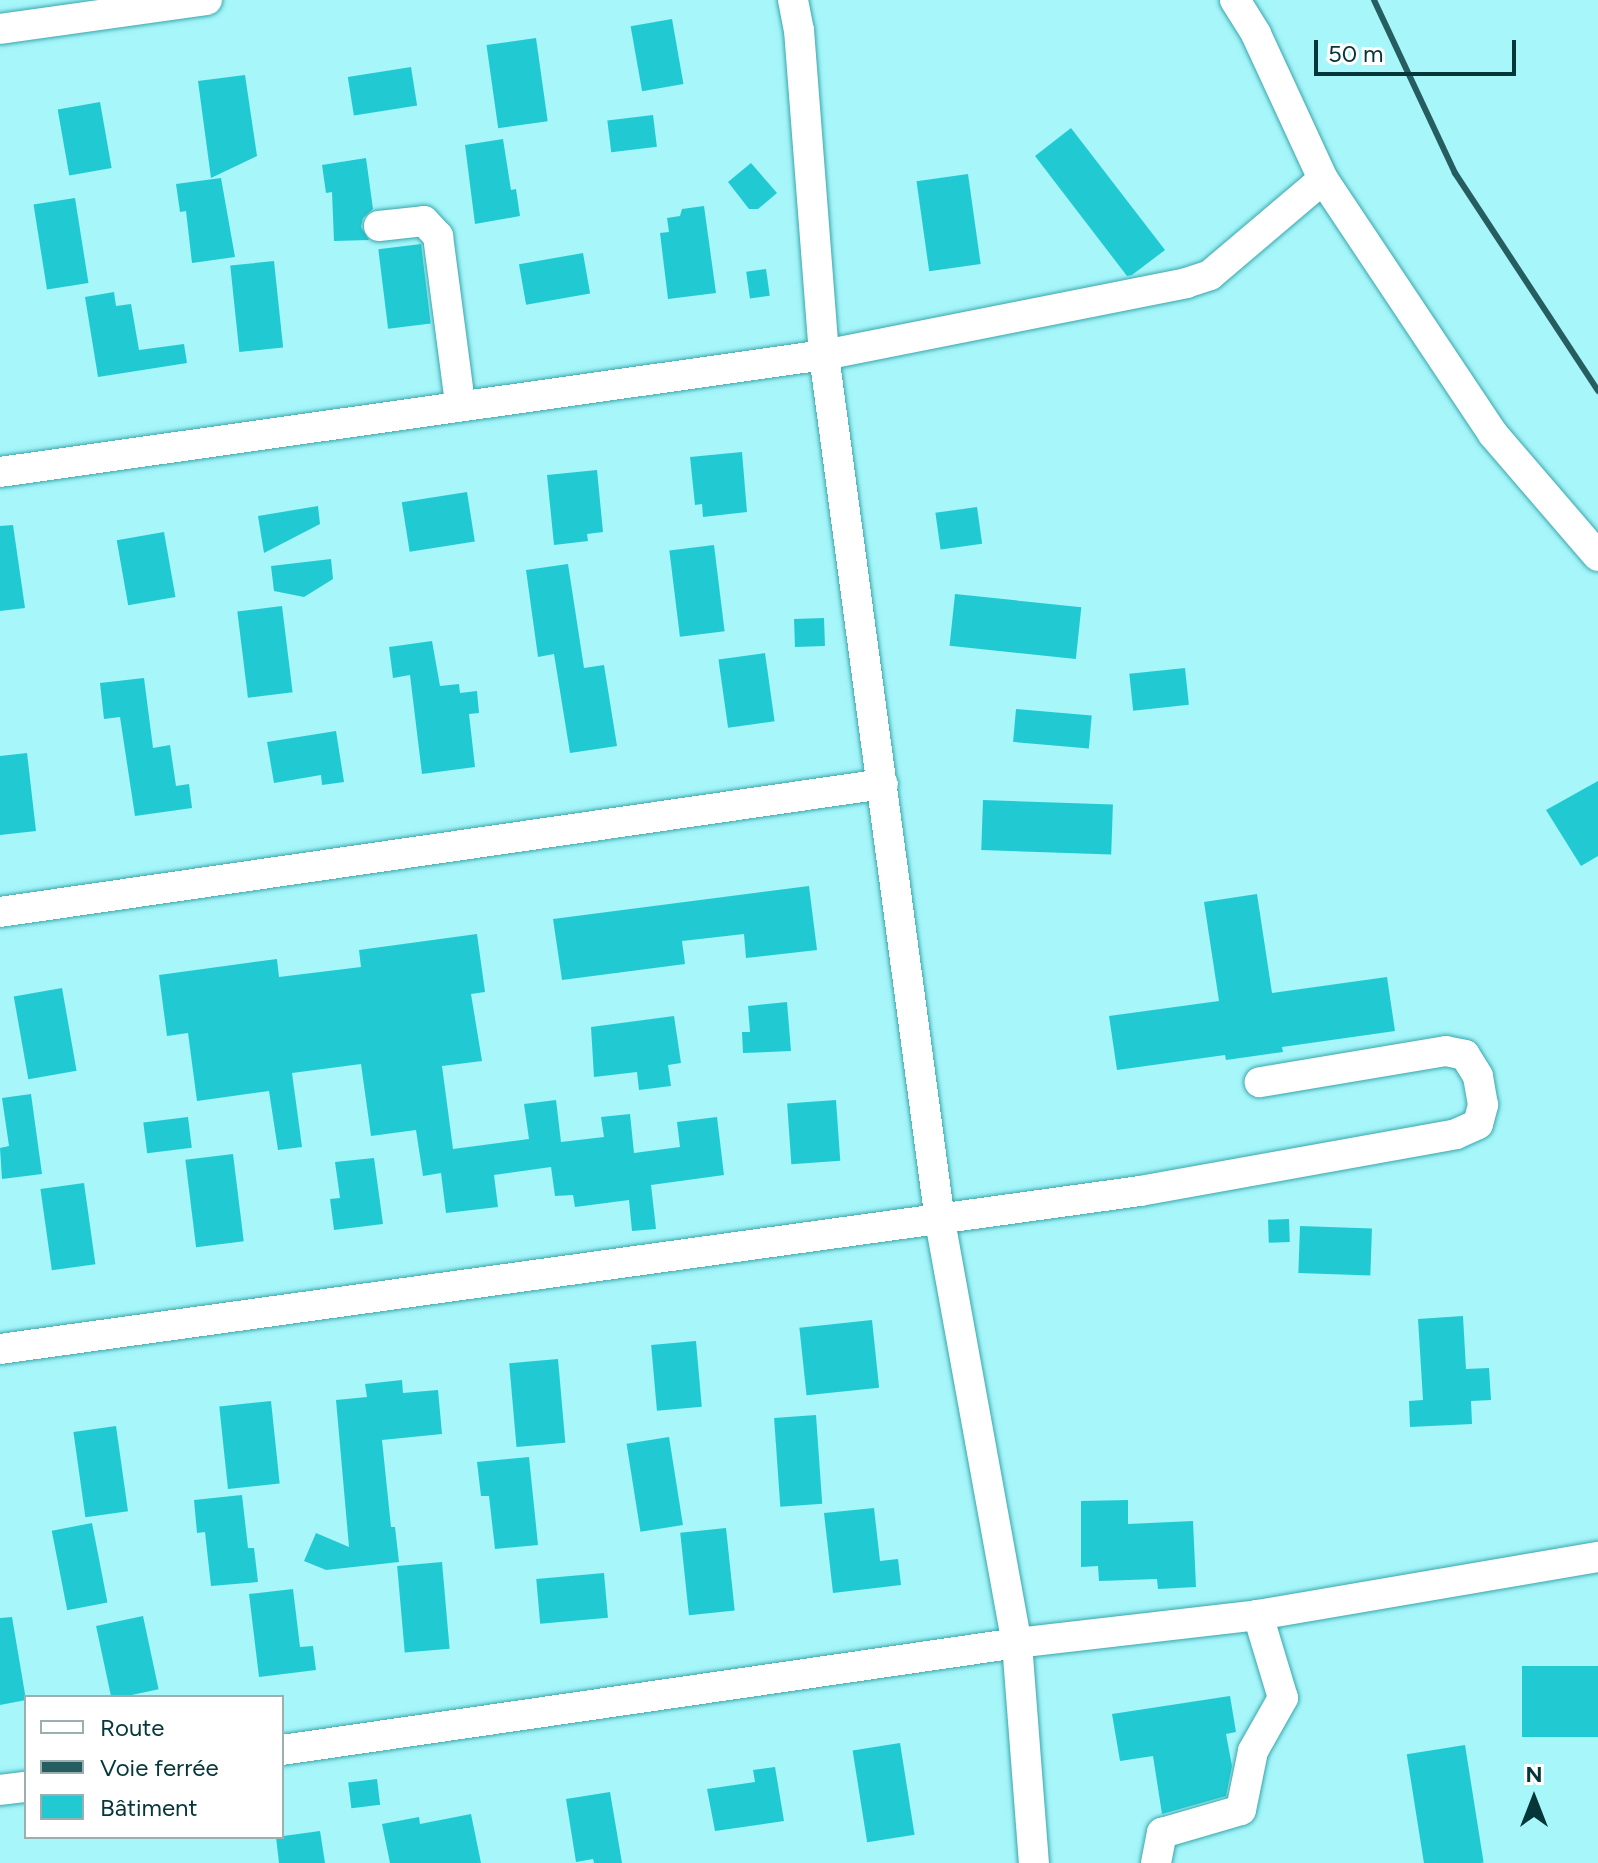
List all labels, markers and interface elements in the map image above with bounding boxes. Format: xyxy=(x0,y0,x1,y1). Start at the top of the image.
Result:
scale bar xyxy=(1318,24,1520,74)
text: 50 m xyxy=(1328,39,1384,68)
legend xyxy=(24,1695,284,1839)
text: Route xyxy=(100,1713,164,1742)
text: Voie ferrée xyxy=(100,1753,219,1782)
north arrow xyxy=(1494,1759,1574,1839)
text: N xyxy=(1525,1761,1543,1788)
text: Bâtiment xyxy=(100,1793,198,1822)

